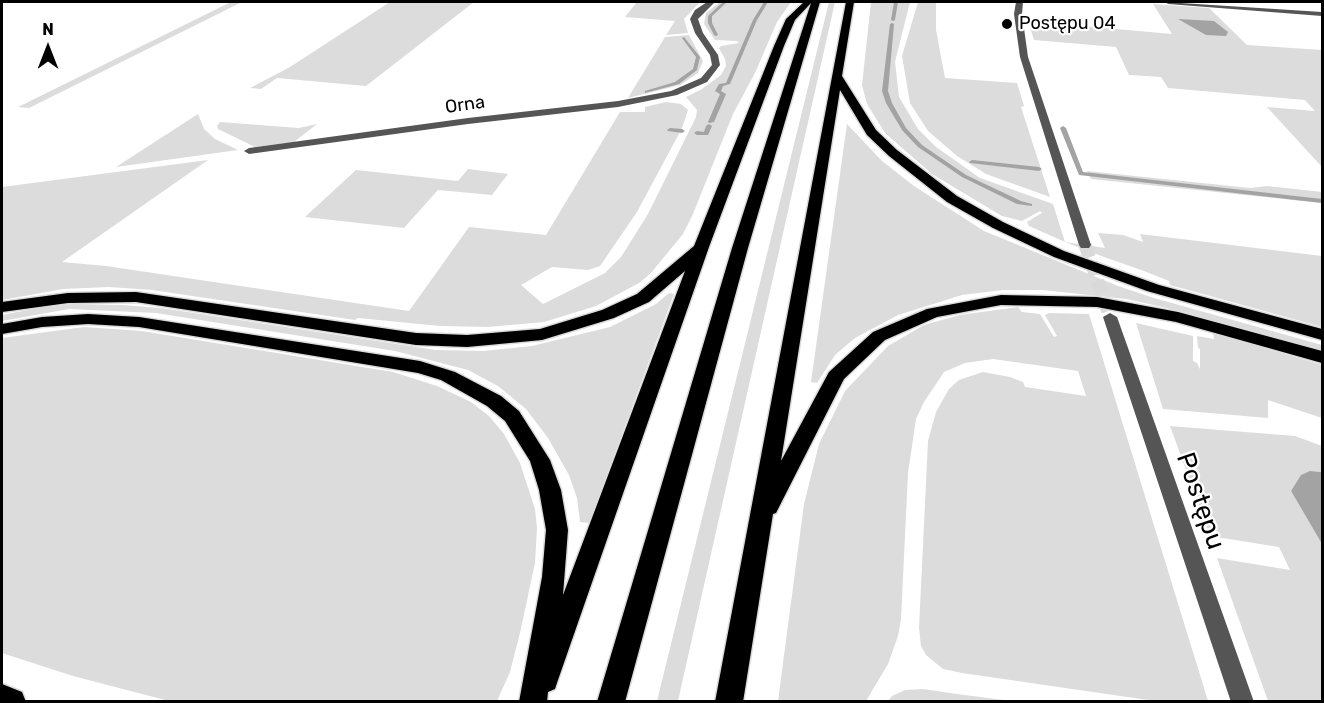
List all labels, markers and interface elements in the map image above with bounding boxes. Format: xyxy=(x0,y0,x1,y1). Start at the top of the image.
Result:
place label: Postępu 04 xyxy=(1019,13,1116,35)
marker: Postępu 04 xyxy=(1000,17,1014,31)
north arrow xyxy=(18,18,78,78)
text: N xyxy=(42,20,54,39)
street label: Orna xyxy=(444,92,486,118)
street label: Postępu xyxy=(1169,448,1231,554)

